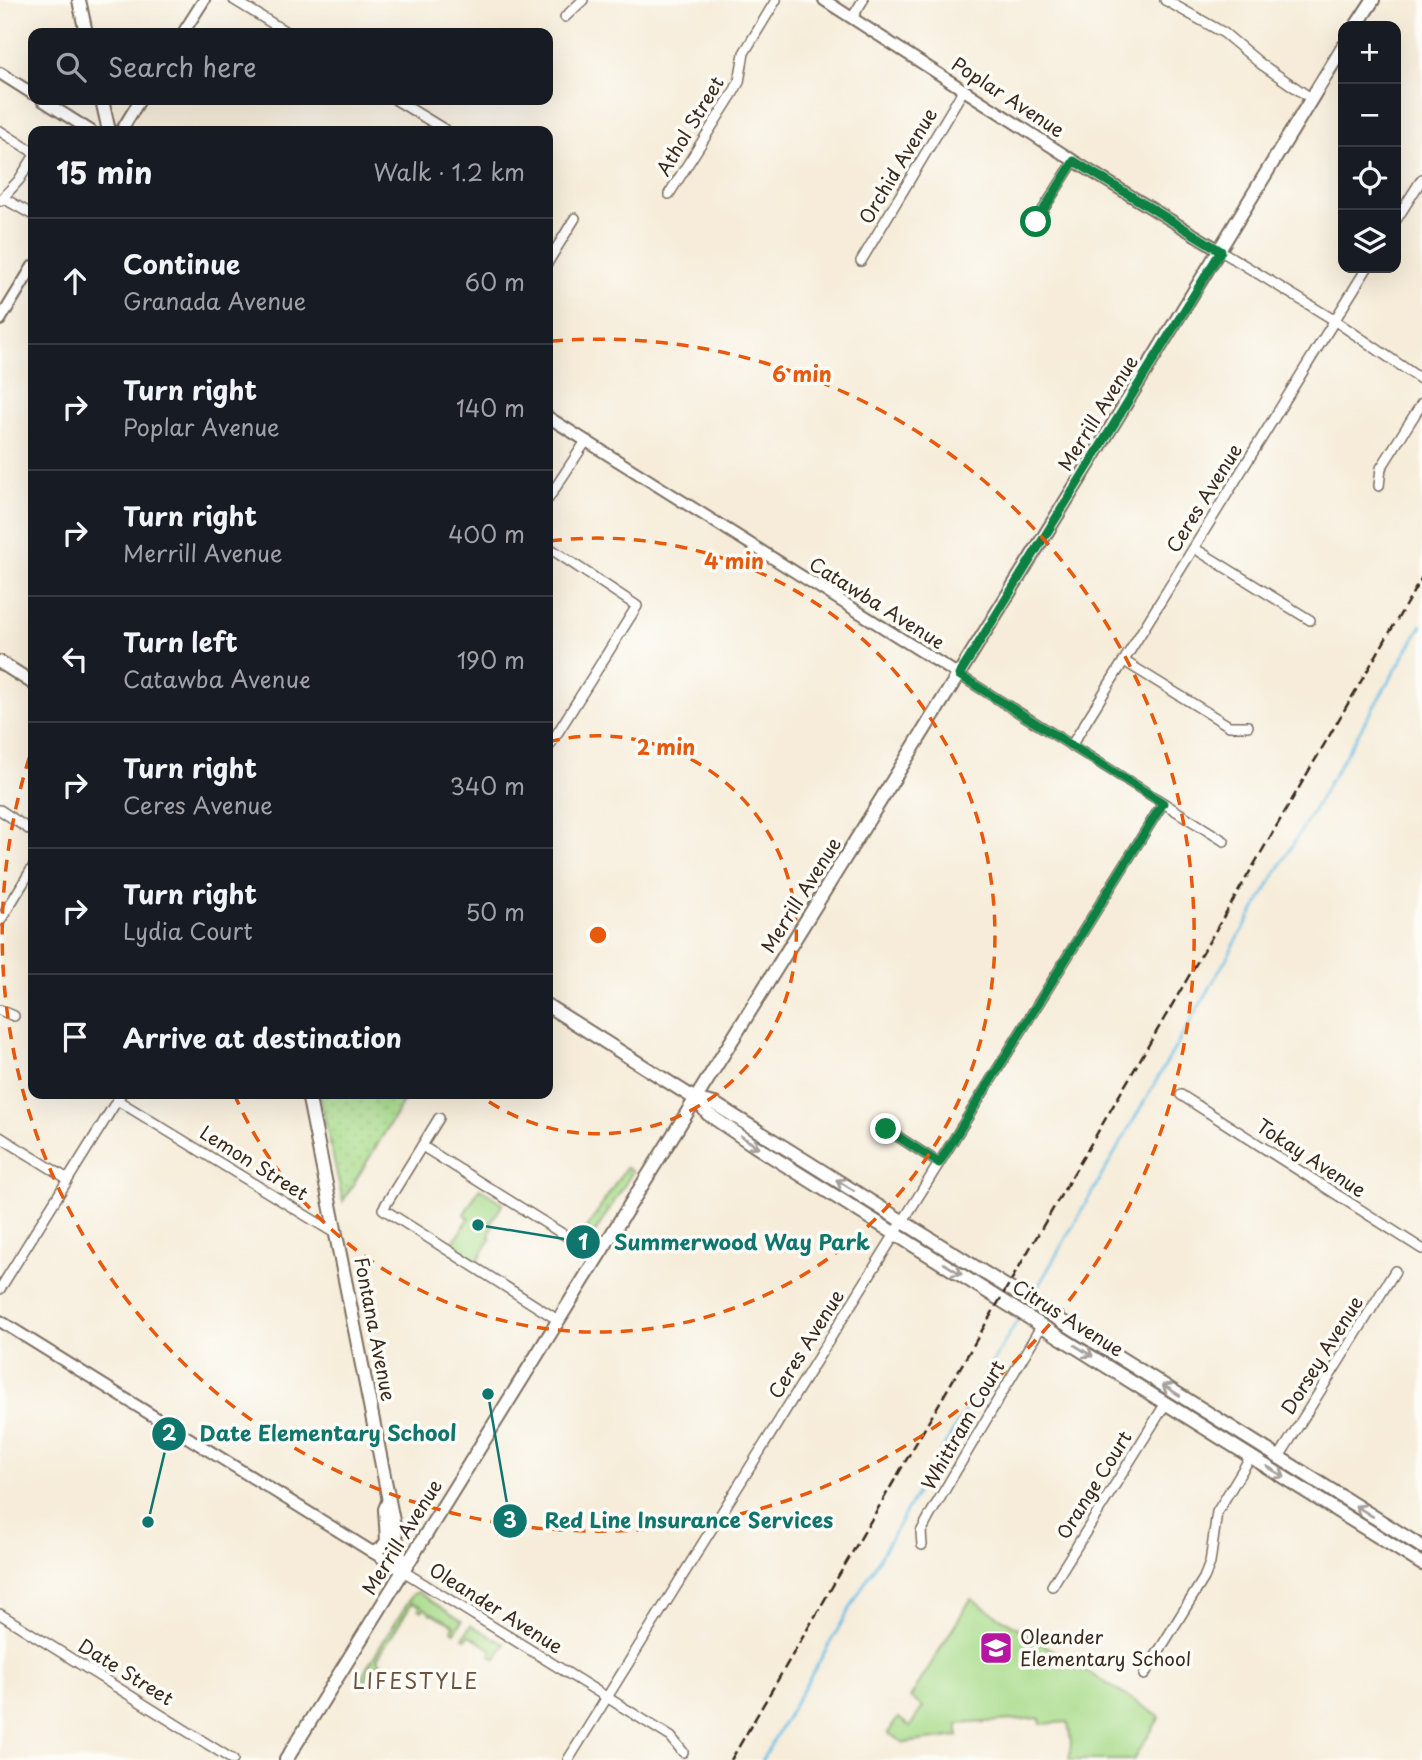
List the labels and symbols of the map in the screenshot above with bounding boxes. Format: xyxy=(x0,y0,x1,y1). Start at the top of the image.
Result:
street label: Poplar Avenue xyxy=(947,49,1070,143)
street label: Athol Street xyxy=(648,70,730,181)
street label: Orchid Avenue xyxy=(851,102,943,229)
route start xyxy=(1020,206,1051,237)
street label: Merrill Avenue xyxy=(1050,349,1144,476)
text: 6 min xyxy=(772,357,832,389)
street label: Ceres Avenue xyxy=(1158,438,1248,557)
text: 4 min xyxy=(704,544,764,576)
street label: Catawba Avenue xyxy=(804,549,951,655)
text: 2 min xyxy=(637,730,695,762)
street label: Merrill Avenue xyxy=(753,831,847,958)
centre of rings xyxy=(586,923,610,947)
street label: Tokay Avenue xyxy=(1251,1111,1372,1203)
route end xyxy=(870,1113,901,1144)
street label: Lemon Street xyxy=(195,1118,314,1207)
one-way arrow xyxy=(740,1135,759,1149)
one-way arrow xyxy=(835,1178,855,1192)
callout: Summerwood Way Park xyxy=(565,1221,884,1263)
text: 1 xyxy=(578,1225,588,1257)
text: Summerwood Way Park xyxy=(614,1225,870,1257)
street label: Fontana Avenue xyxy=(348,1254,404,1403)
one-way arrow xyxy=(943,1263,963,1277)
street label: Citrus Avenue xyxy=(1007,1272,1130,1363)
street label: Ceres Avenue xyxy=(760,1284,850,1403)
street label: Dorsey Avenue xyxy=(1273,1290,1369,1419)
one-way arrow xyxy=(1073,1345,1093,1359)
street label: Whittram Court xyxy=(914,1354,1011,1494)
one-way arrow xyxy=(1162,1382,1182,1396)
callout: Date Elementary School xyxy=(151,1413,470,1455)
text: 2 xyxy=(162,1416,177,1448)
text: Date Elementary School xyxy=(199,1416,457,1448)
street label: Orange Court xyxy=(1049,1424,1138,1544)
one-way arrow xyxy=(1266,1466,1286,1480)
street label: Merrill Avenue xyxy=(354,1473,448,1600)
callout: Red Line Insurance Services xyxy=(493,1500,849,1542)
text: 3 xyxy=(503,1503,517,1535)
text: Red Line Insurance Services xyxy=(545,1503,833,1535)
one-way arrow xyxy=(1355,1503,1375,1517)
street label: Oleander Avenue xyxy=(424,1555,569,1659)
place label: Oleander Elementary School xyxy=(1020,1622,1191,1672)
school or university icon: Oleander Elementary School xyxy=(977,1629,1015,1667)
street label: Date Street xyxy=(74,1631,180,1712)
district label: LIFESTYLE xyxy=(352,1664,480,1696)

